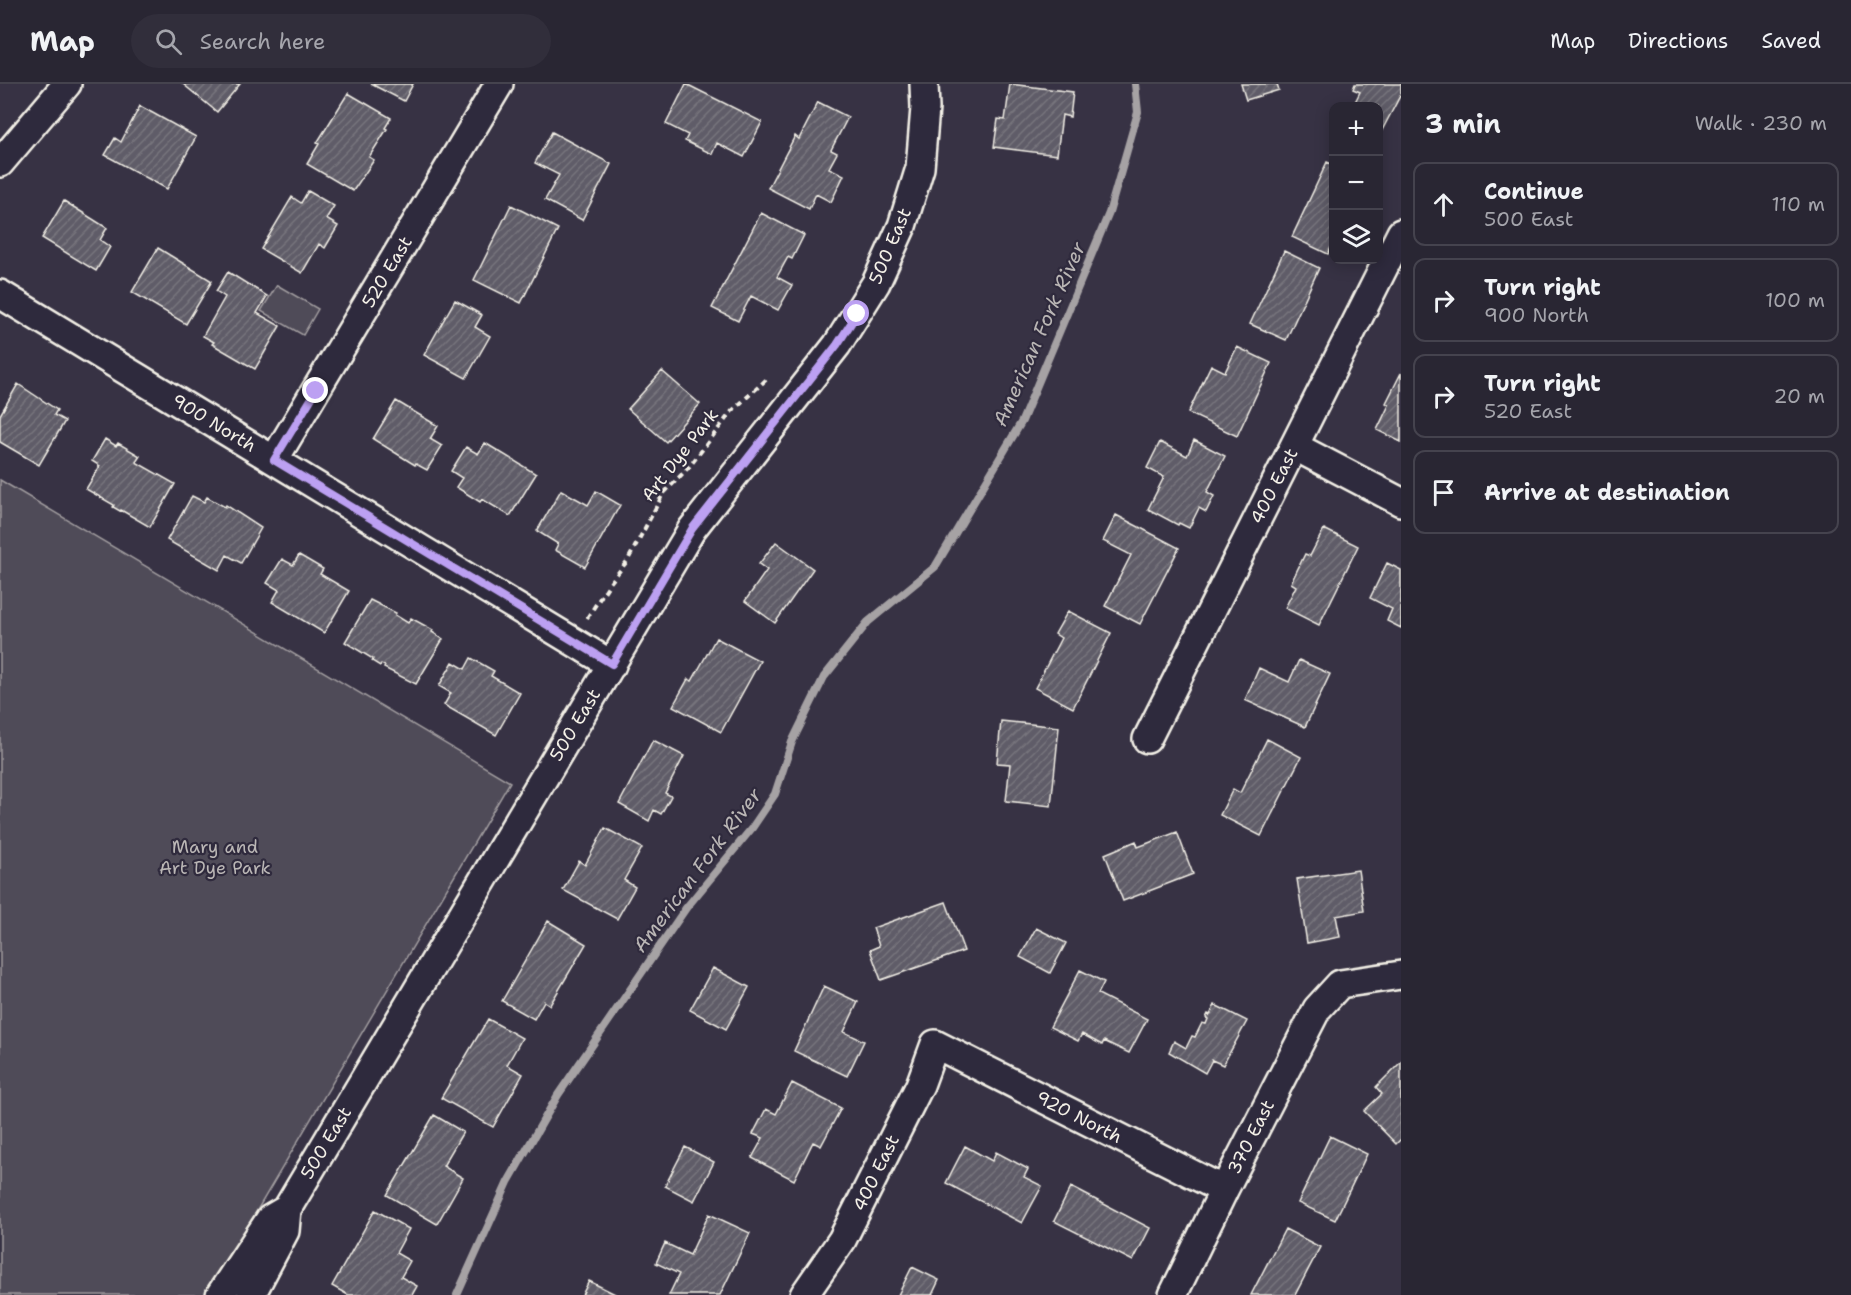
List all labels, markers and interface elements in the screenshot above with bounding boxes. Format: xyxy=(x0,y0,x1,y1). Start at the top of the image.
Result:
search box xyxy=(131,14,551,68)
text: Map xyxy=(30,22,95,60)
icon: search xyxy=(152,25,185,58)
text: Search here xyxy=(200,27,325,56)
text: Map xyxy=(1550,27,1595,55)
text: Directions xyxy=(1628,27,1728,55)
text: Saved xyxy=(1761,27,1821,55)
map controls xyxy=(1329,102,1383,264)
button: + xyxy=(1329,102,1383,156)
text: 3 min xyxy=(1425,106,1501,141)
text: Walk · 230 m xyxy=(1695,110,1827,136)
button: − xyxy=(1329,156,1383,210)
text: Continue xyxy=(1484,177,1584,206)
icon: ahead xyxy=(1427,188,1460,221)
text: 110 m xyxy=(1771,191,1825,217)
street label: 500 East xyxy=(863,204,917,288)
text: 500 East xyxy=(1484,206,1574,232)
button: layers xyxy=(1329,210,1383,264)
street label: 520 East xyxy=(356,232,418,312)
water label: American Fork River xyxy=(987,237,1092,430)
text: Turn right xyxy=(1484,273,1601,302)
icon: right xyxy=(1427,284,1460,317)
text: 100 m xyxy=(1765,287,1825,313)
route start xyxy=(843,300,869,326)
text: 900 North xyxy=(1484,302,1589,328)
text: Turn right xyxy=(1484,369,1601,398)
route end xyxy=(302,377,328,403)
icon: right xyxy=(1427,380,1460,413)
text: 20 m xyxy=(1774,383,1825,409)
street label: 900 North xyxy=(167,388,261,458)
text: 520 East xyxy=(1484,398,1572,424)
street label: Art Dye Park xyxy=(636,404,724,506)
street label: 400 East xyxy=(1245,444,1303,528)
icon: arrive xyxy=(1427,476,1460,509)
text: Arrive at destination xyxy=(1484,478,1730,507)
street label: 500 East xyxy=(544,684,606,766)
water label: American Fork River xyxy=(627,782,768,957)
park label: Mary and Art Dye Park xyxy=(159,835,271,880)
street label: 920 North xyxy=(1032,1085,1126,1149)
street label: 370 East xyxy=(1222,1096,1280,1178)
street label: 500 East xyxy=(295,1102,357,1184)
street label: 400 East xyxy=(847,1131,905,1215)

